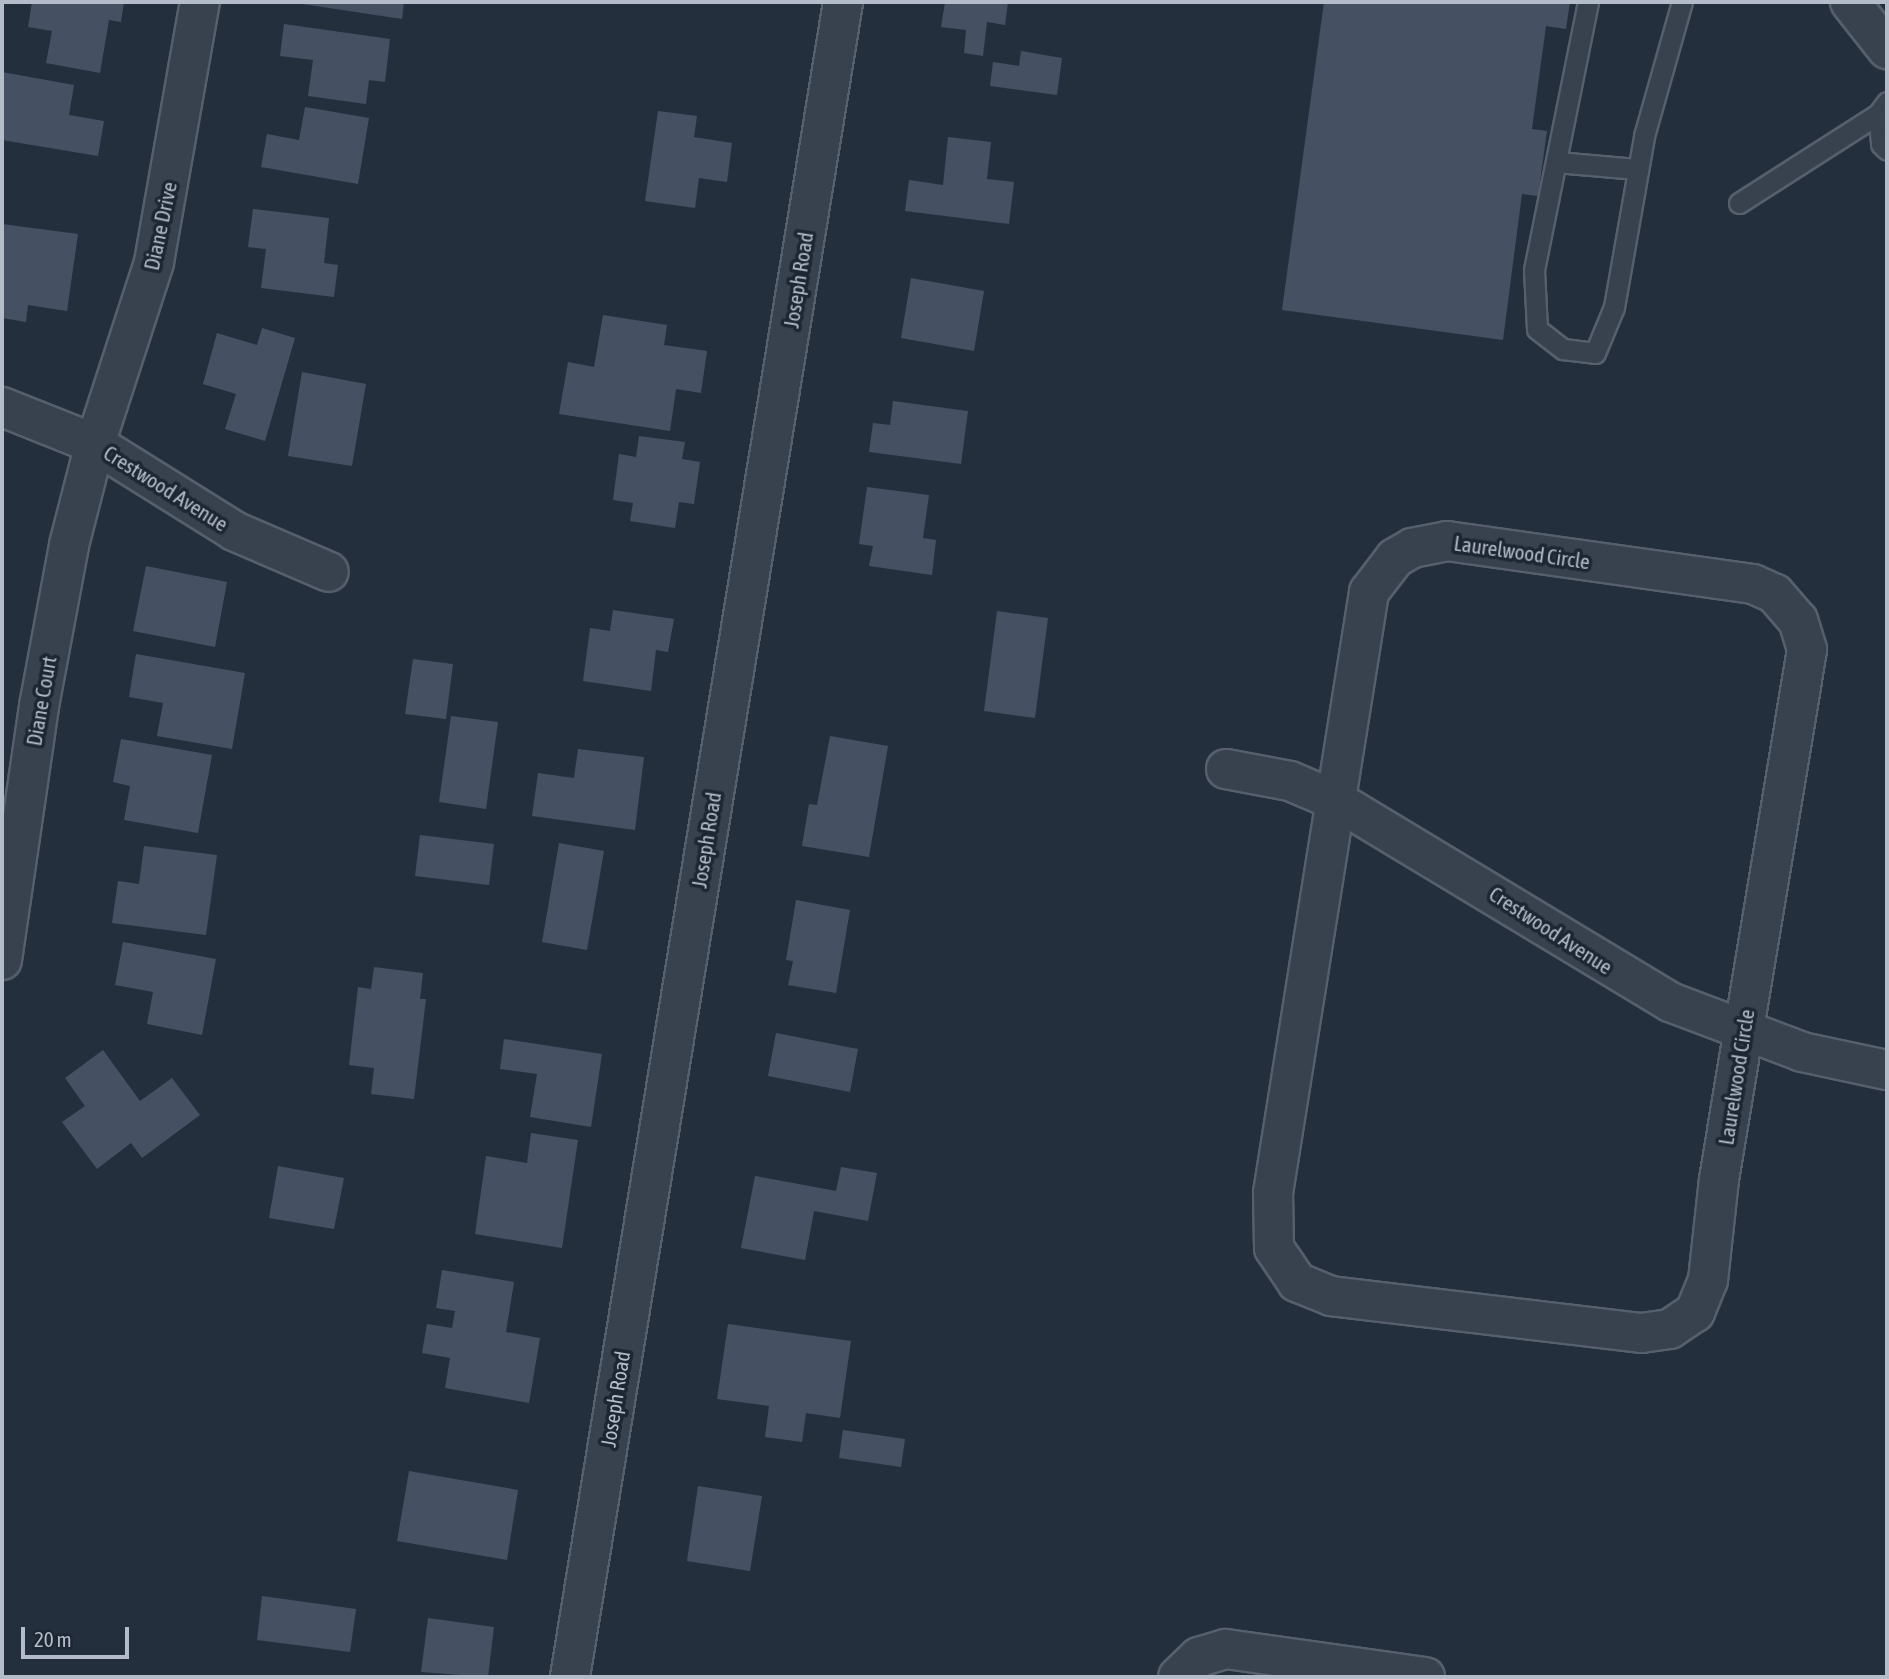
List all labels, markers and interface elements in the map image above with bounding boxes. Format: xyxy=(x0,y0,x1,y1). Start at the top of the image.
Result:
street label: Diane Drive xyxy=(138,180,182,272)
street label: Joseph Road xyxy=(778,230,818,330)
street label: Crestwood Avenue xyxy=(99,440,233,536)
street label: Laurelwood Circle xyxy=(1452,530,1592,574)
street label: Diane Court xyxy=(21,654,61,748)
street label: Joseph Road xyxy=(686,790,726,890)
street label: Crestwood Avenue xyxy=(1485,881,1617,979)
street label: Laurelwood Circle xyxy=(1713,1007,1759,1147)
street label: Joseph Road xyxy=(595,1349,635,1449)
scale bar xyxy=(24,1612,133,1656)
text: 20 m xyxy=(34,1627,72,1651)

